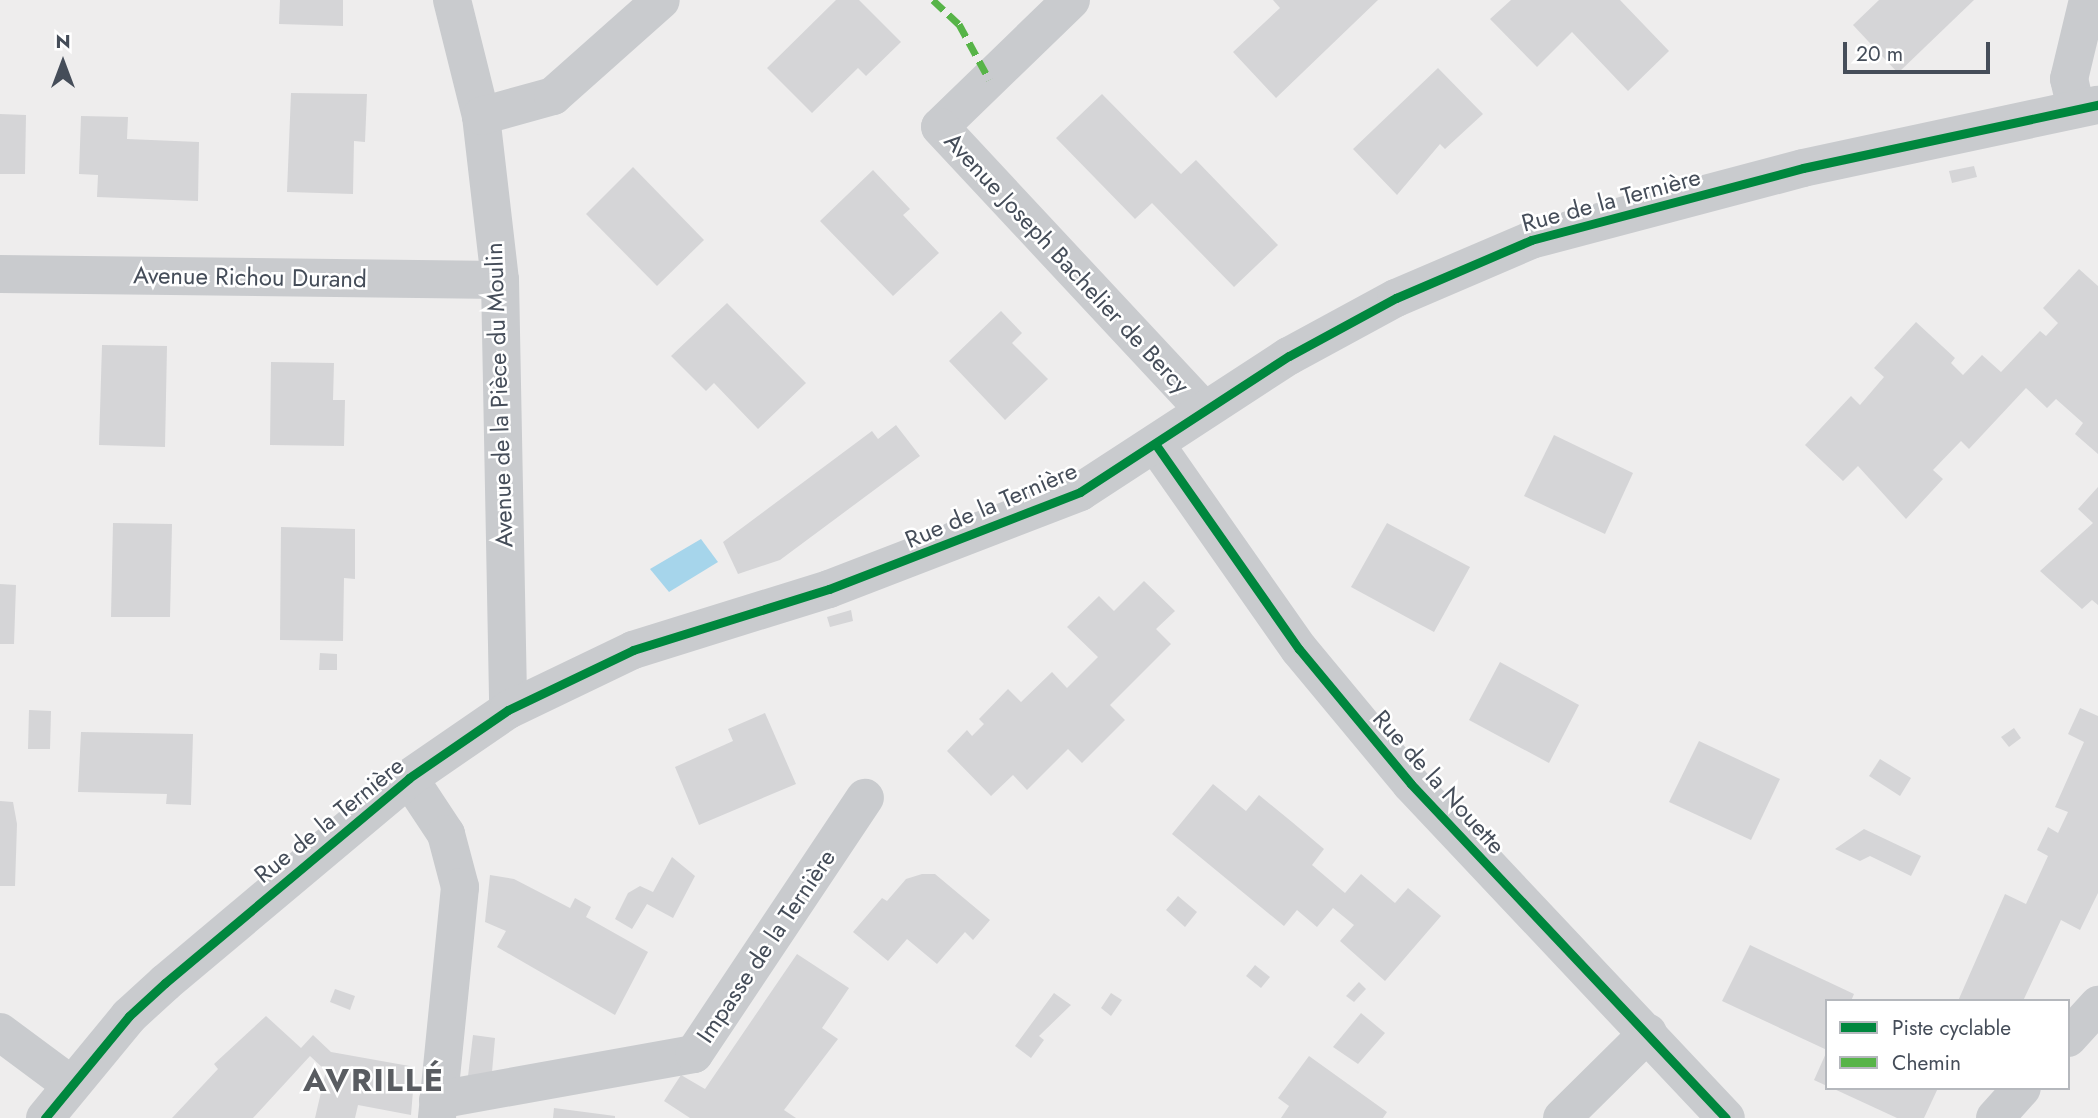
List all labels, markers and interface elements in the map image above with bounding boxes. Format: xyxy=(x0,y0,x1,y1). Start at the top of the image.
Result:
north arrow xyxy=(28,28,98,98)
text: N xyxy=(55,28,71,55)
scale bar xyxy=(1846,28,1993,72)
text: 20 m xyxy=(1856,39,1903,69)
street label: Avenue Joseph Bachelier de Bercy xyxy=(938,127,1196,399)
street label: Rue de la Ternière xyxy=(1518,162,1704,238)
street label: Avenue de la Pièce du Moulin xyxy=(479,242,519,548)
street label: Avenue Richou Durand xyxy=(133,261,367,293)
street label: Rue de la Ternière xyxy=(901,456,1081,554)
street label: Rue de la Nouette xyxy=(1367,704,1511,860)
street label: Rue de la Ternière xyxy=(248,751,410,889)
street label: Impasse de la Ternière xyxy=(691,844,841,1048)
legend xyxy=(1825,999,2070,1090)
text: Piste cyclable xyxy=(1892,1013,2011,1043)
text: Chemin xyxy=(1892,1048,1961,1078)
district label: AVRILLÉ xyxy=(304,1061,444,1099)

